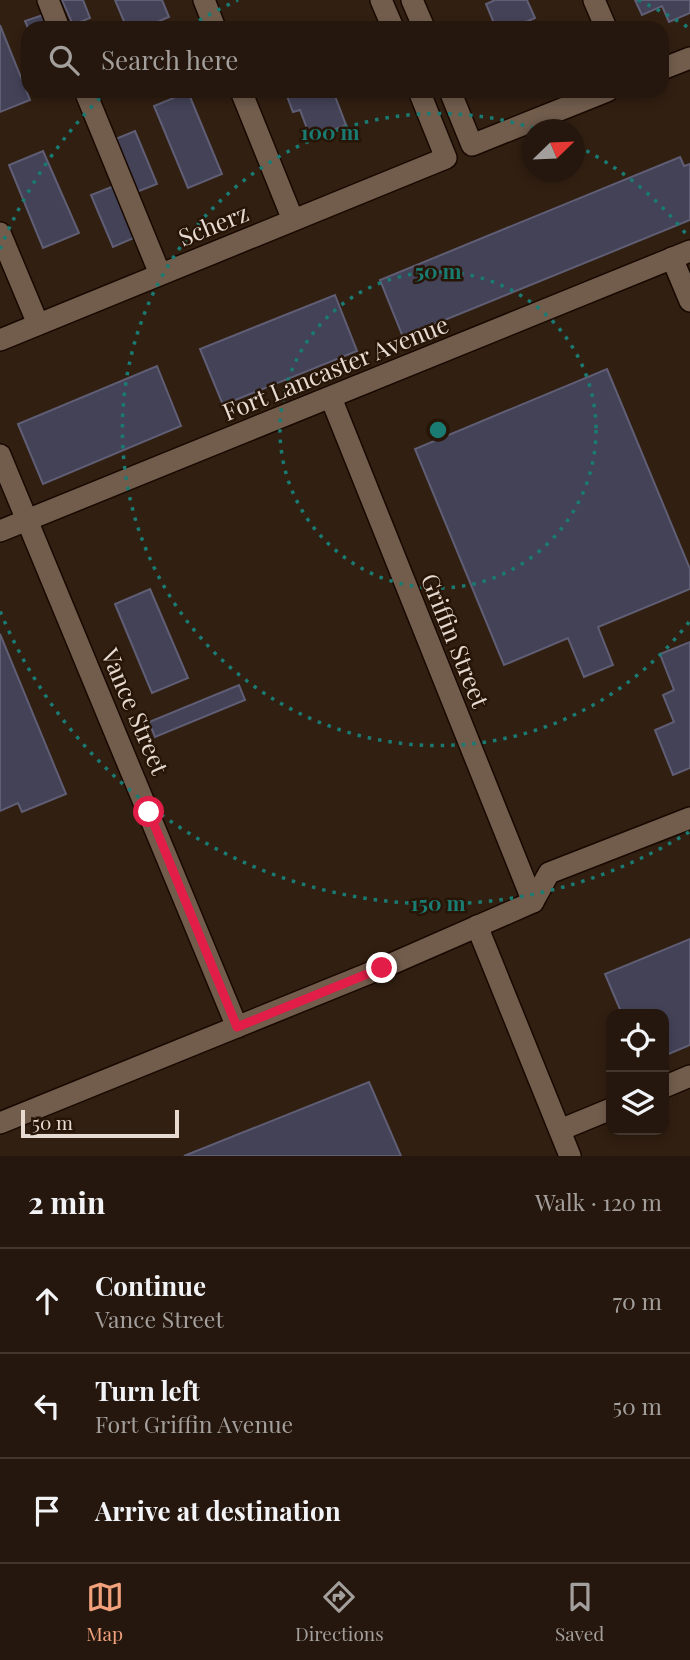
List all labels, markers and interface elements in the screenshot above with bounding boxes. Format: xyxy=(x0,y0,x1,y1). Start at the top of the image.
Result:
search box xyxy=(21,21,669,98)
icon: search xyxy=(45,41,83,79)
text: Search here xyxy=(101,42,238,77)
text: 100 m xyxy=(300,117,360,145)
north arrow xyxy=(522,119,585,182)
street label: Scherz xyxy=(173,195,253,253)
text: 50 m xyxy=(414,256,462,284)
street label: Fort Lancaster Avenue xyxy=(217,307,453,427)
centre of rings xyxy=(426,418,450,442)
street label: Griffin Street xyxy=(415,568,498,712)
street label: Vance Street xyxy=(95,642,177,779)
route start xyxy=(133,796,164,827)
text: 150 m xyxy=(411,888,465,916)
route end xyxy=(366,952,397,983)
map controls xyxy=(606,1009,669,1135)
button: locate xyxy=(606,1009,669,1072)
button: layers xyxy=(606,1072,669,1135)
scale bar xyxy=(21,1107,178,1139)
text: 50 m xyxy=(32,1109,73,1135)
text: 2 min xyxy=(28,1182,105,1222)
text: Walk · 120 m xyxy=(535,1186,662,1217)
text: Continue xyxy=(95,1268,206,1303)
icon: ahead xyxy=(28,1282,66,1320)
text: 70 m xyxy=(613,1285,662,1316)
text: Vance Street xyxy=(95,1303,224,1334)
text: Turn left xyxy=(95,1373,200,1408)
icon: left xyxy=(28,1387,66,1425)
text: 50 m xyxy=(613,1390,662,1421)
text: Fort Griffin Avenue xyxy=(95,1408,293,1439)
icon: arrive xyxy=(28,1492,66,1530)
text: Arrive at destination xyxy=(95,1493,341,1528)
tab: Map xyxy=(86,1578,124,1646)
tab: Directions xyxy=(295,1578,384,1646)
tab: Saved xyxy=(555,1578,604,1646)

